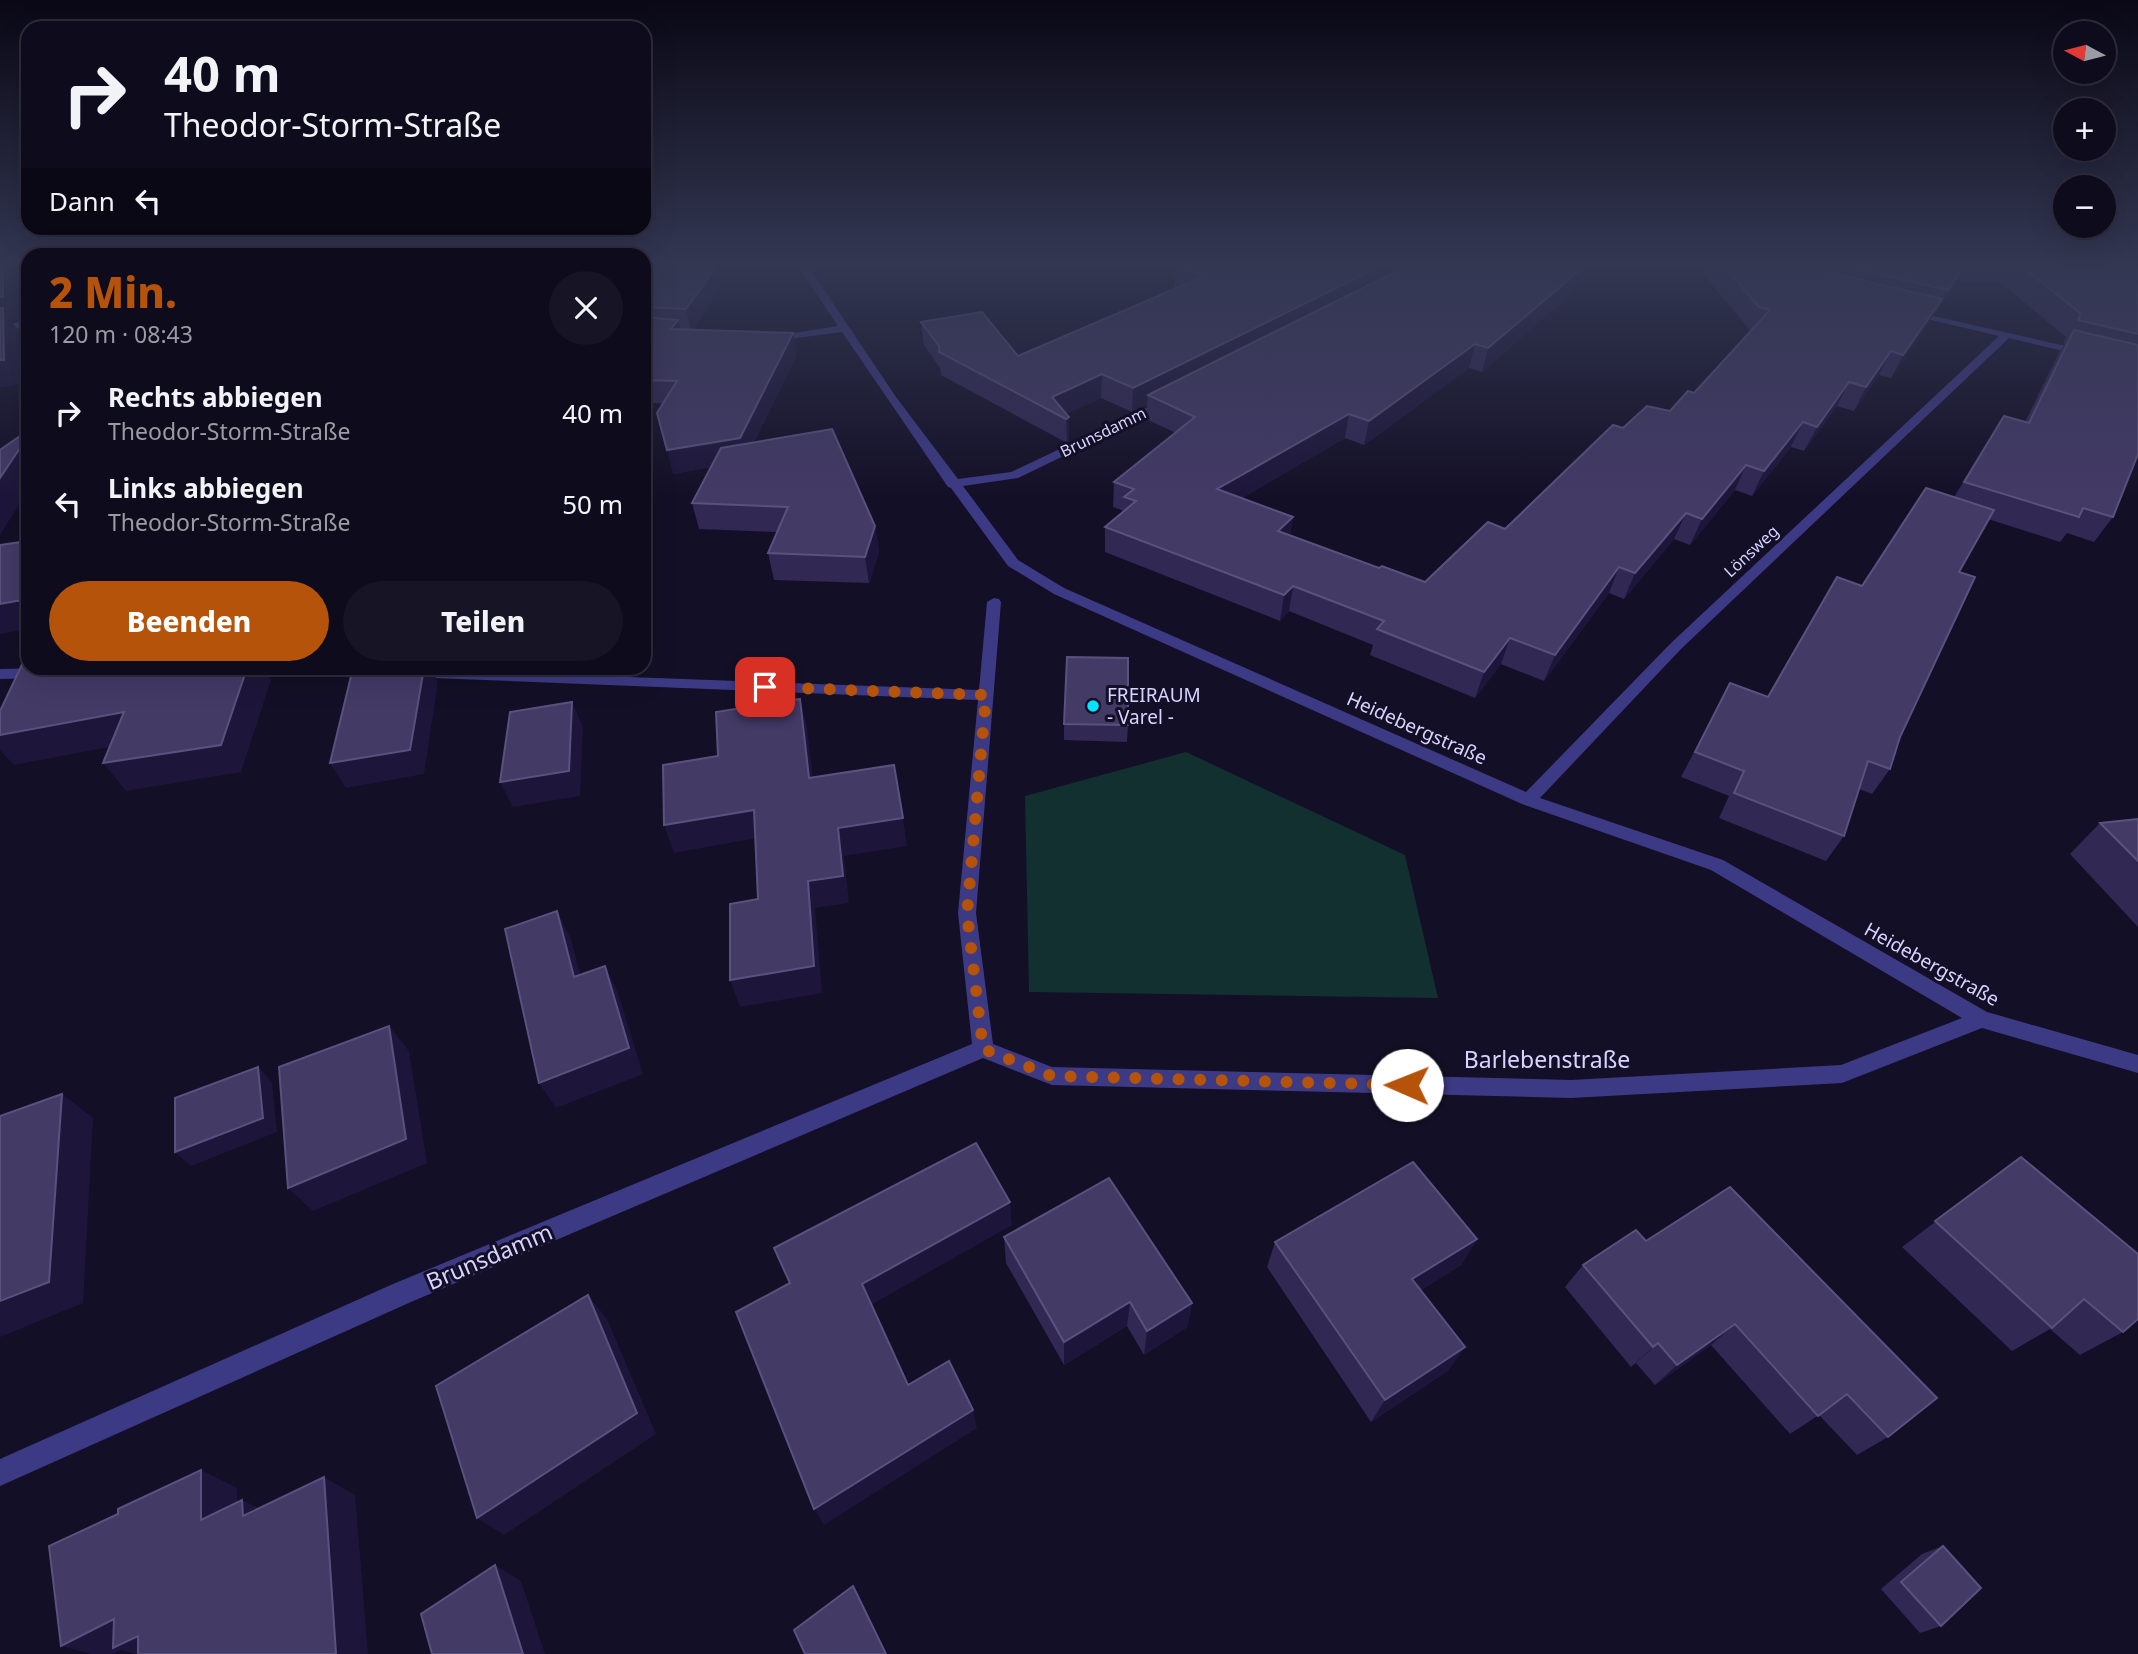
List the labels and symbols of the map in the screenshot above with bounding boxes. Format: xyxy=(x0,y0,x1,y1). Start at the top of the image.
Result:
north arrow xyxy=(2053,21,2116,84)
street label: Brunsdamm xyxy=(1056,402,1150,462)
street label: Lönsweg xyxy=(1719,520,1783,582)
pin xyxy=(735,657,795,717)
place label: FREIRAUM - Varel - xyxy=(1107,682,1201,730)
street label: Heidebergstraße xyxy=(1343,685,1491,771)
marker: FREIRAUM - Varel - xyxy=(1085,698,1101,714)
street label: Heidebergstraße xyxy=(1860,916,2004,1012)
street label: Barlebenstraße xyxy=(1464,1043,1630,1075)
position arrow xyxy=(1370,1048,1444,1122)
street label: Brunsdamm xyxy=(421,1215,557,1297)

